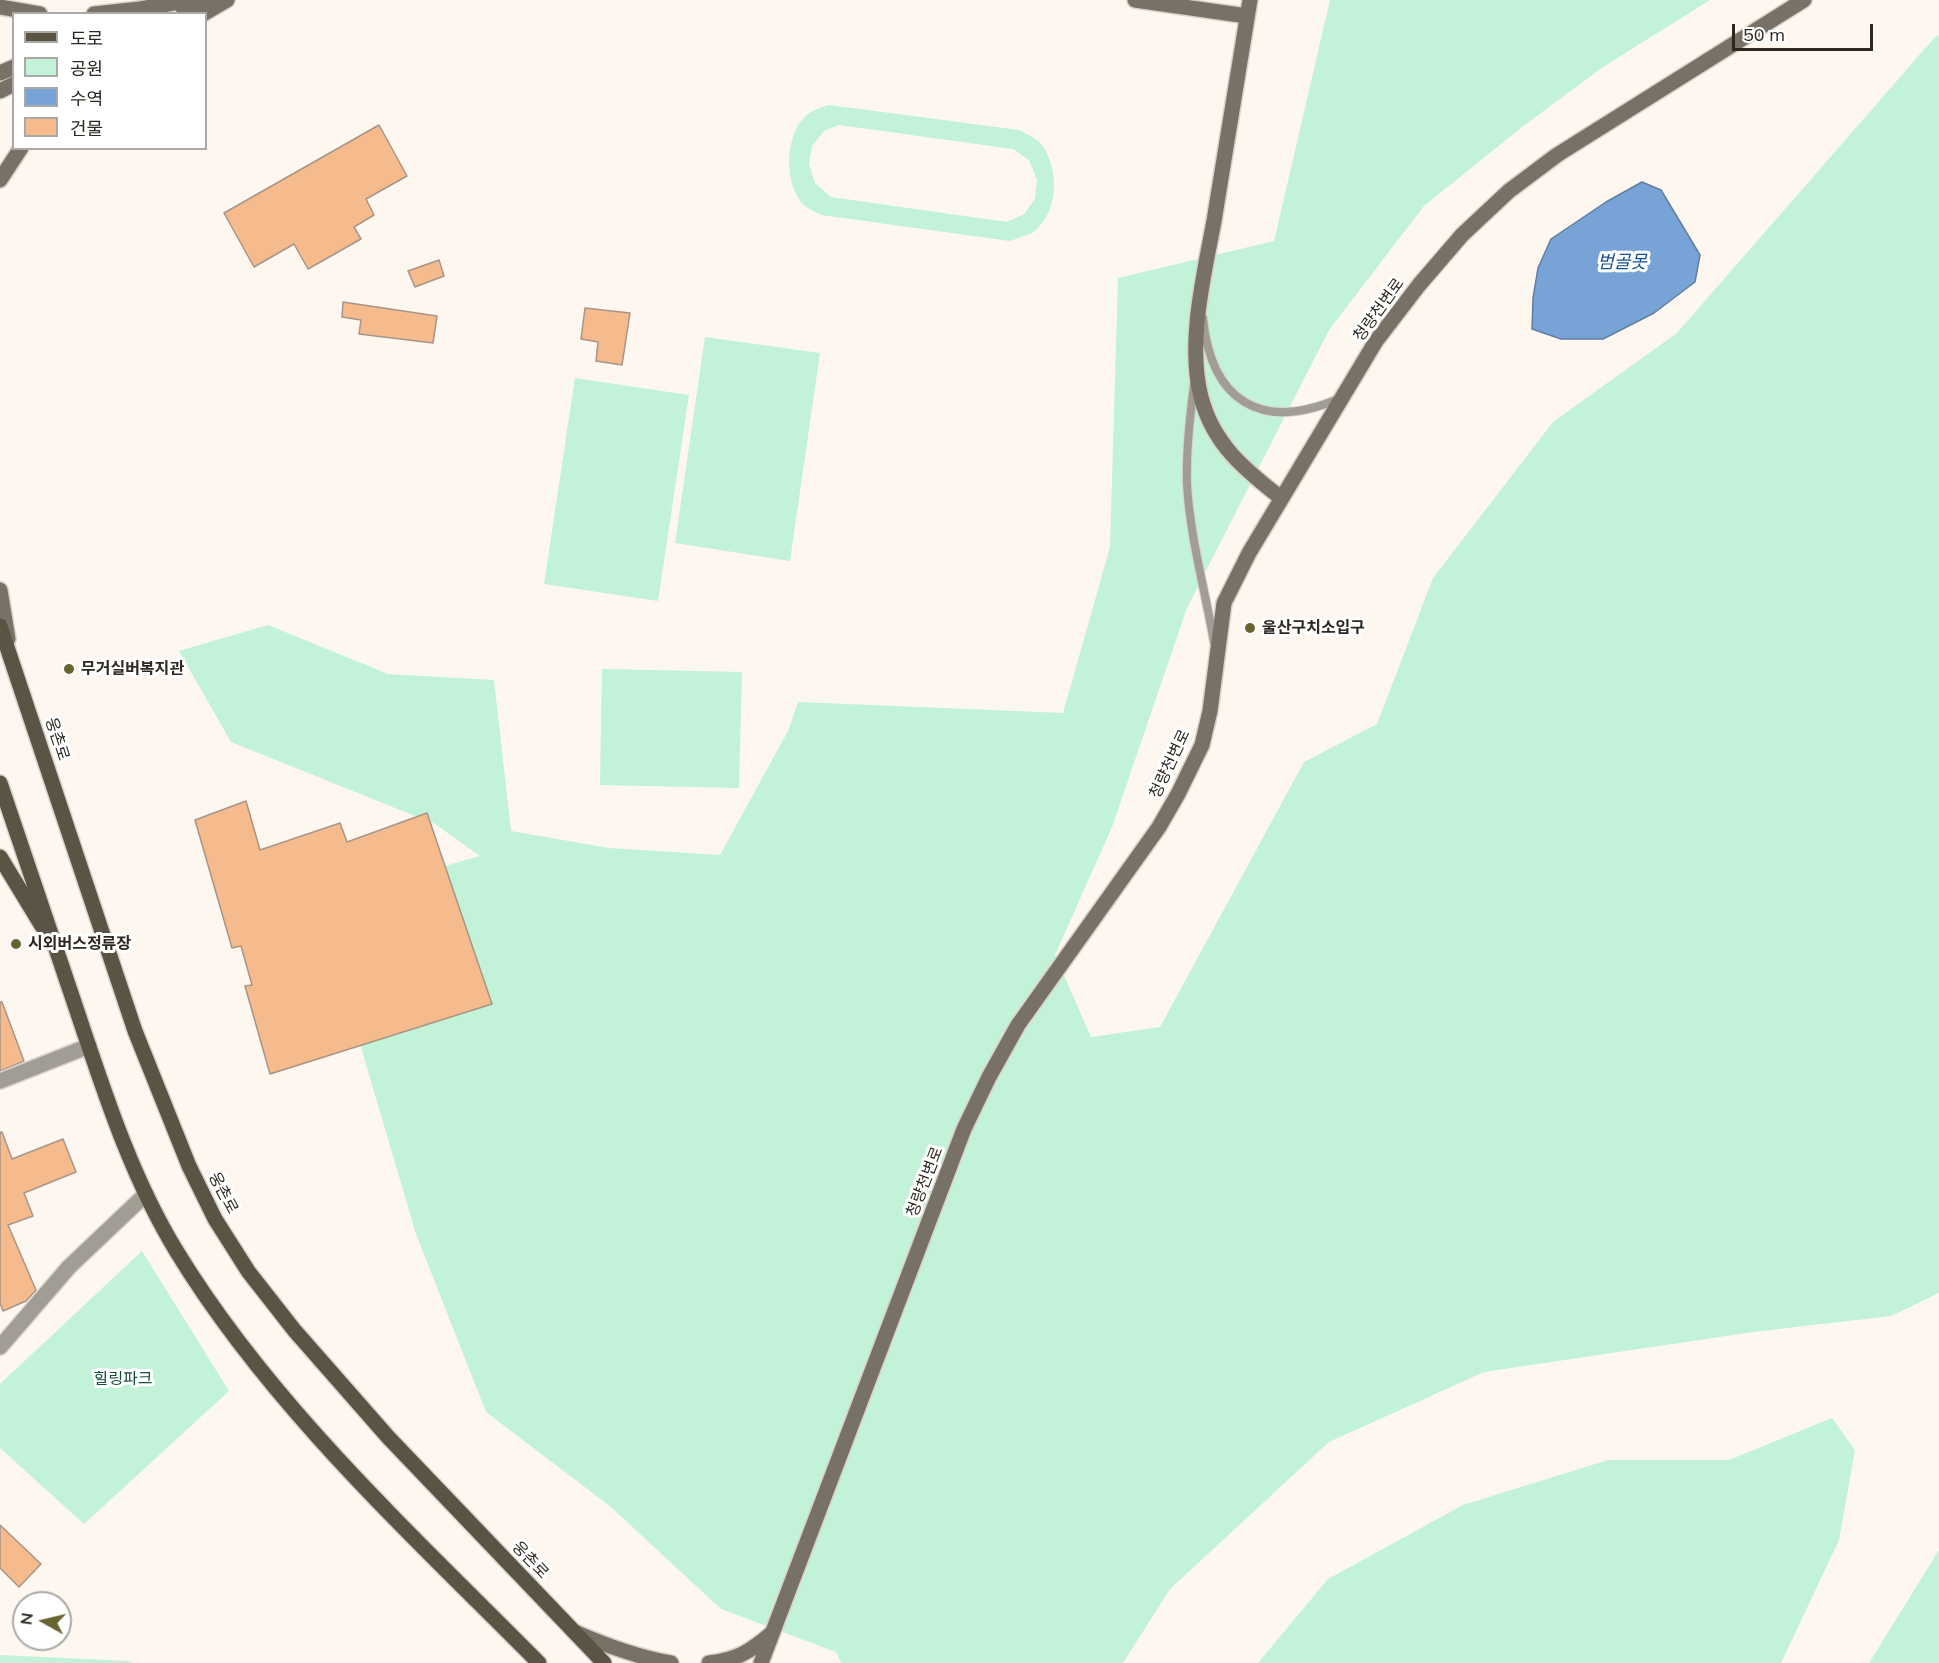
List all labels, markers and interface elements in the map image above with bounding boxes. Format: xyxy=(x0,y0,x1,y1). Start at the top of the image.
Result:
legend xyxy=(12,12,207,150)
scale bar xyxy=(1735,12,1876,50)
text: 50 m xyxy=(1743,23,1785,46)
text: 도로 xyxy=(70,27,103,50)
text: 공원 xyxy=(70,57,103,80)
text: 수역 xyxy=(70,87,103,110)
text: 건물 xyxy=(70,117,103,140)
water label: 범골못 xyxy=(1597,252,1647,274)
street label: 청량천변로 xyxy=(1350,275,1408,345)
place label: 울산구치소입구 xyxy=(1262,618,1365,638)
marker: 울산구치소입구 xyxy=(1243,621,1257,635)
place label: 무거실버복지관 xyxy=(81,659,184,679)
marker: 무거실버복지관 xyxy=(62,662,76,676)
street label: 웅촌로 xyxy=(41,715,73,763)
street label: 청량천변로 xyxy=(1146,727,1194,801)
place label: 시외버스정류장 xyxy=(28,934,131,954)
marker: 시외버스정류장 xyxy=(9,937,23,951)
street label: 청량천변로 xyxy=(903,1144,947,1220)
street label: 웅촌로 xyxy=(204,1169,242,1217)
park label: 힐링파크 xyxy=(94,1369,152,1389)
street label: 웅촌로 xyxy=(508,1537,552,1583)
north arrow xyxy=(12,1591,72,1651)
text: N xyxy=(15,1611,37,1626)

